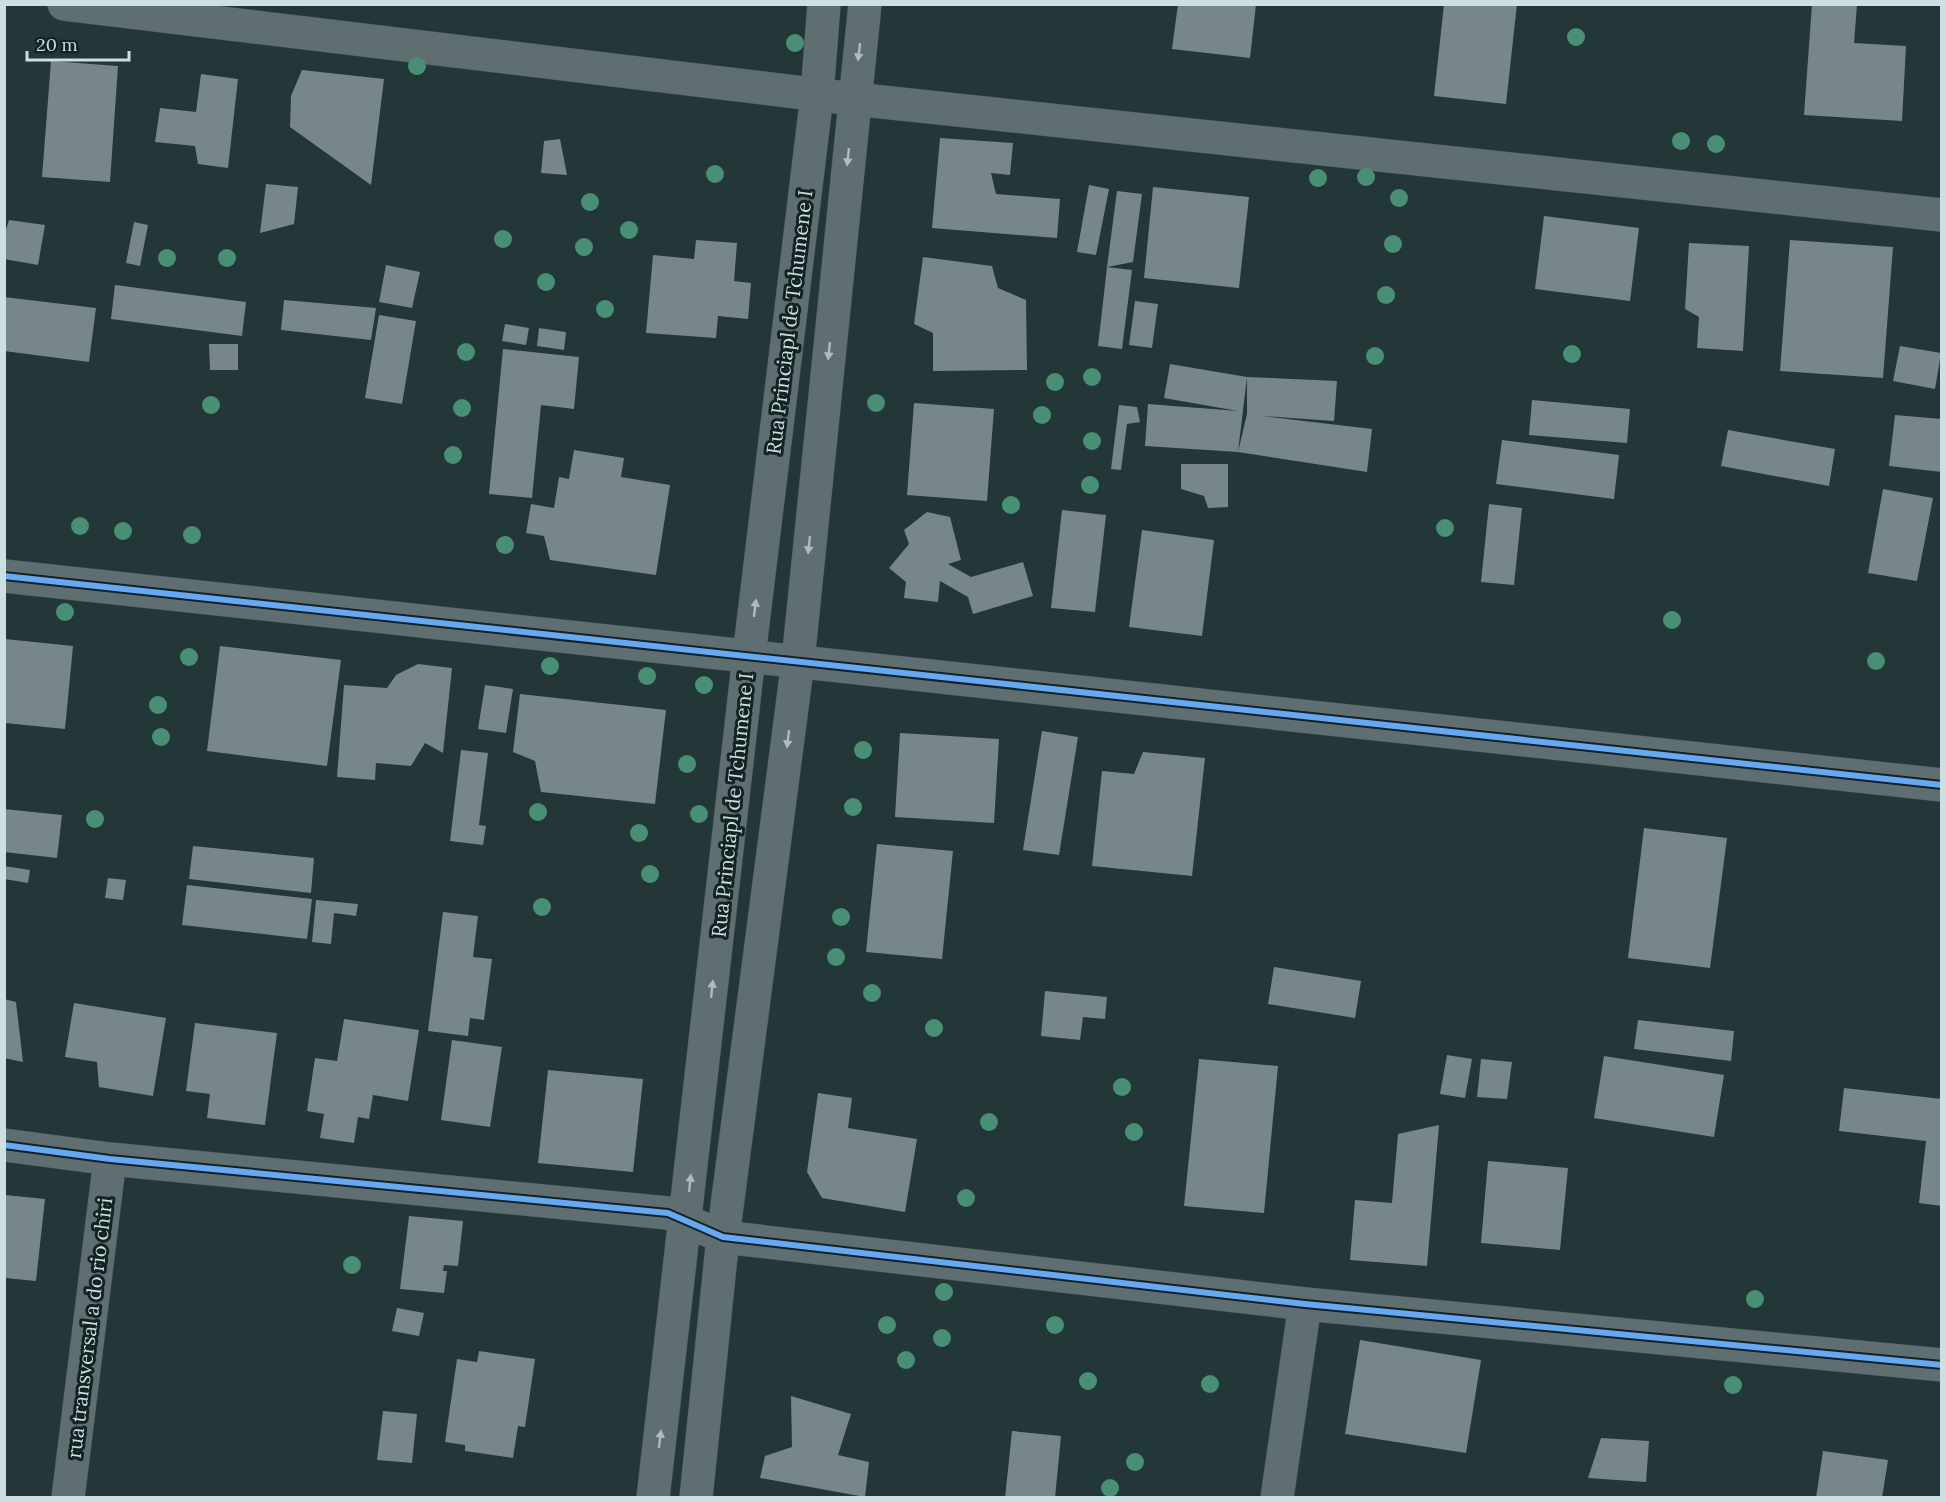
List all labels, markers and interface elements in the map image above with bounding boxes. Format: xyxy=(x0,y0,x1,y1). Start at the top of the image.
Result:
scale bar xyxy=(27,24,129,62)
text: 20 m xyxy=(36,33,78,56)
one-way arrow xyxy=(854,42,864,61)
one-way arrow xyxy=(843,148,853,167)
street label: Rua Princiapl de Tchumene I xyxy=(760,188,818,456)
one-way arrow xyxy=(824,342,834,361)
one-way arrow xyxy=(805,536,814,555)
one-way arrow xyxy=(750,598,759,617)
street label: Rua Princiapl de Tchumene I xyxy=(706,671,758,939)
one-way arrow xyxy=(783,730,793,749)
one-way arrow xyxy=(707,980,717,999)
one-way arrow xyxy=(686,1174,695,1193)
street label: rua transversal a do rio chiri xyxy=(61,1196,117,1460)
one-way arrow xyxy=(655,1430,665,1449)

